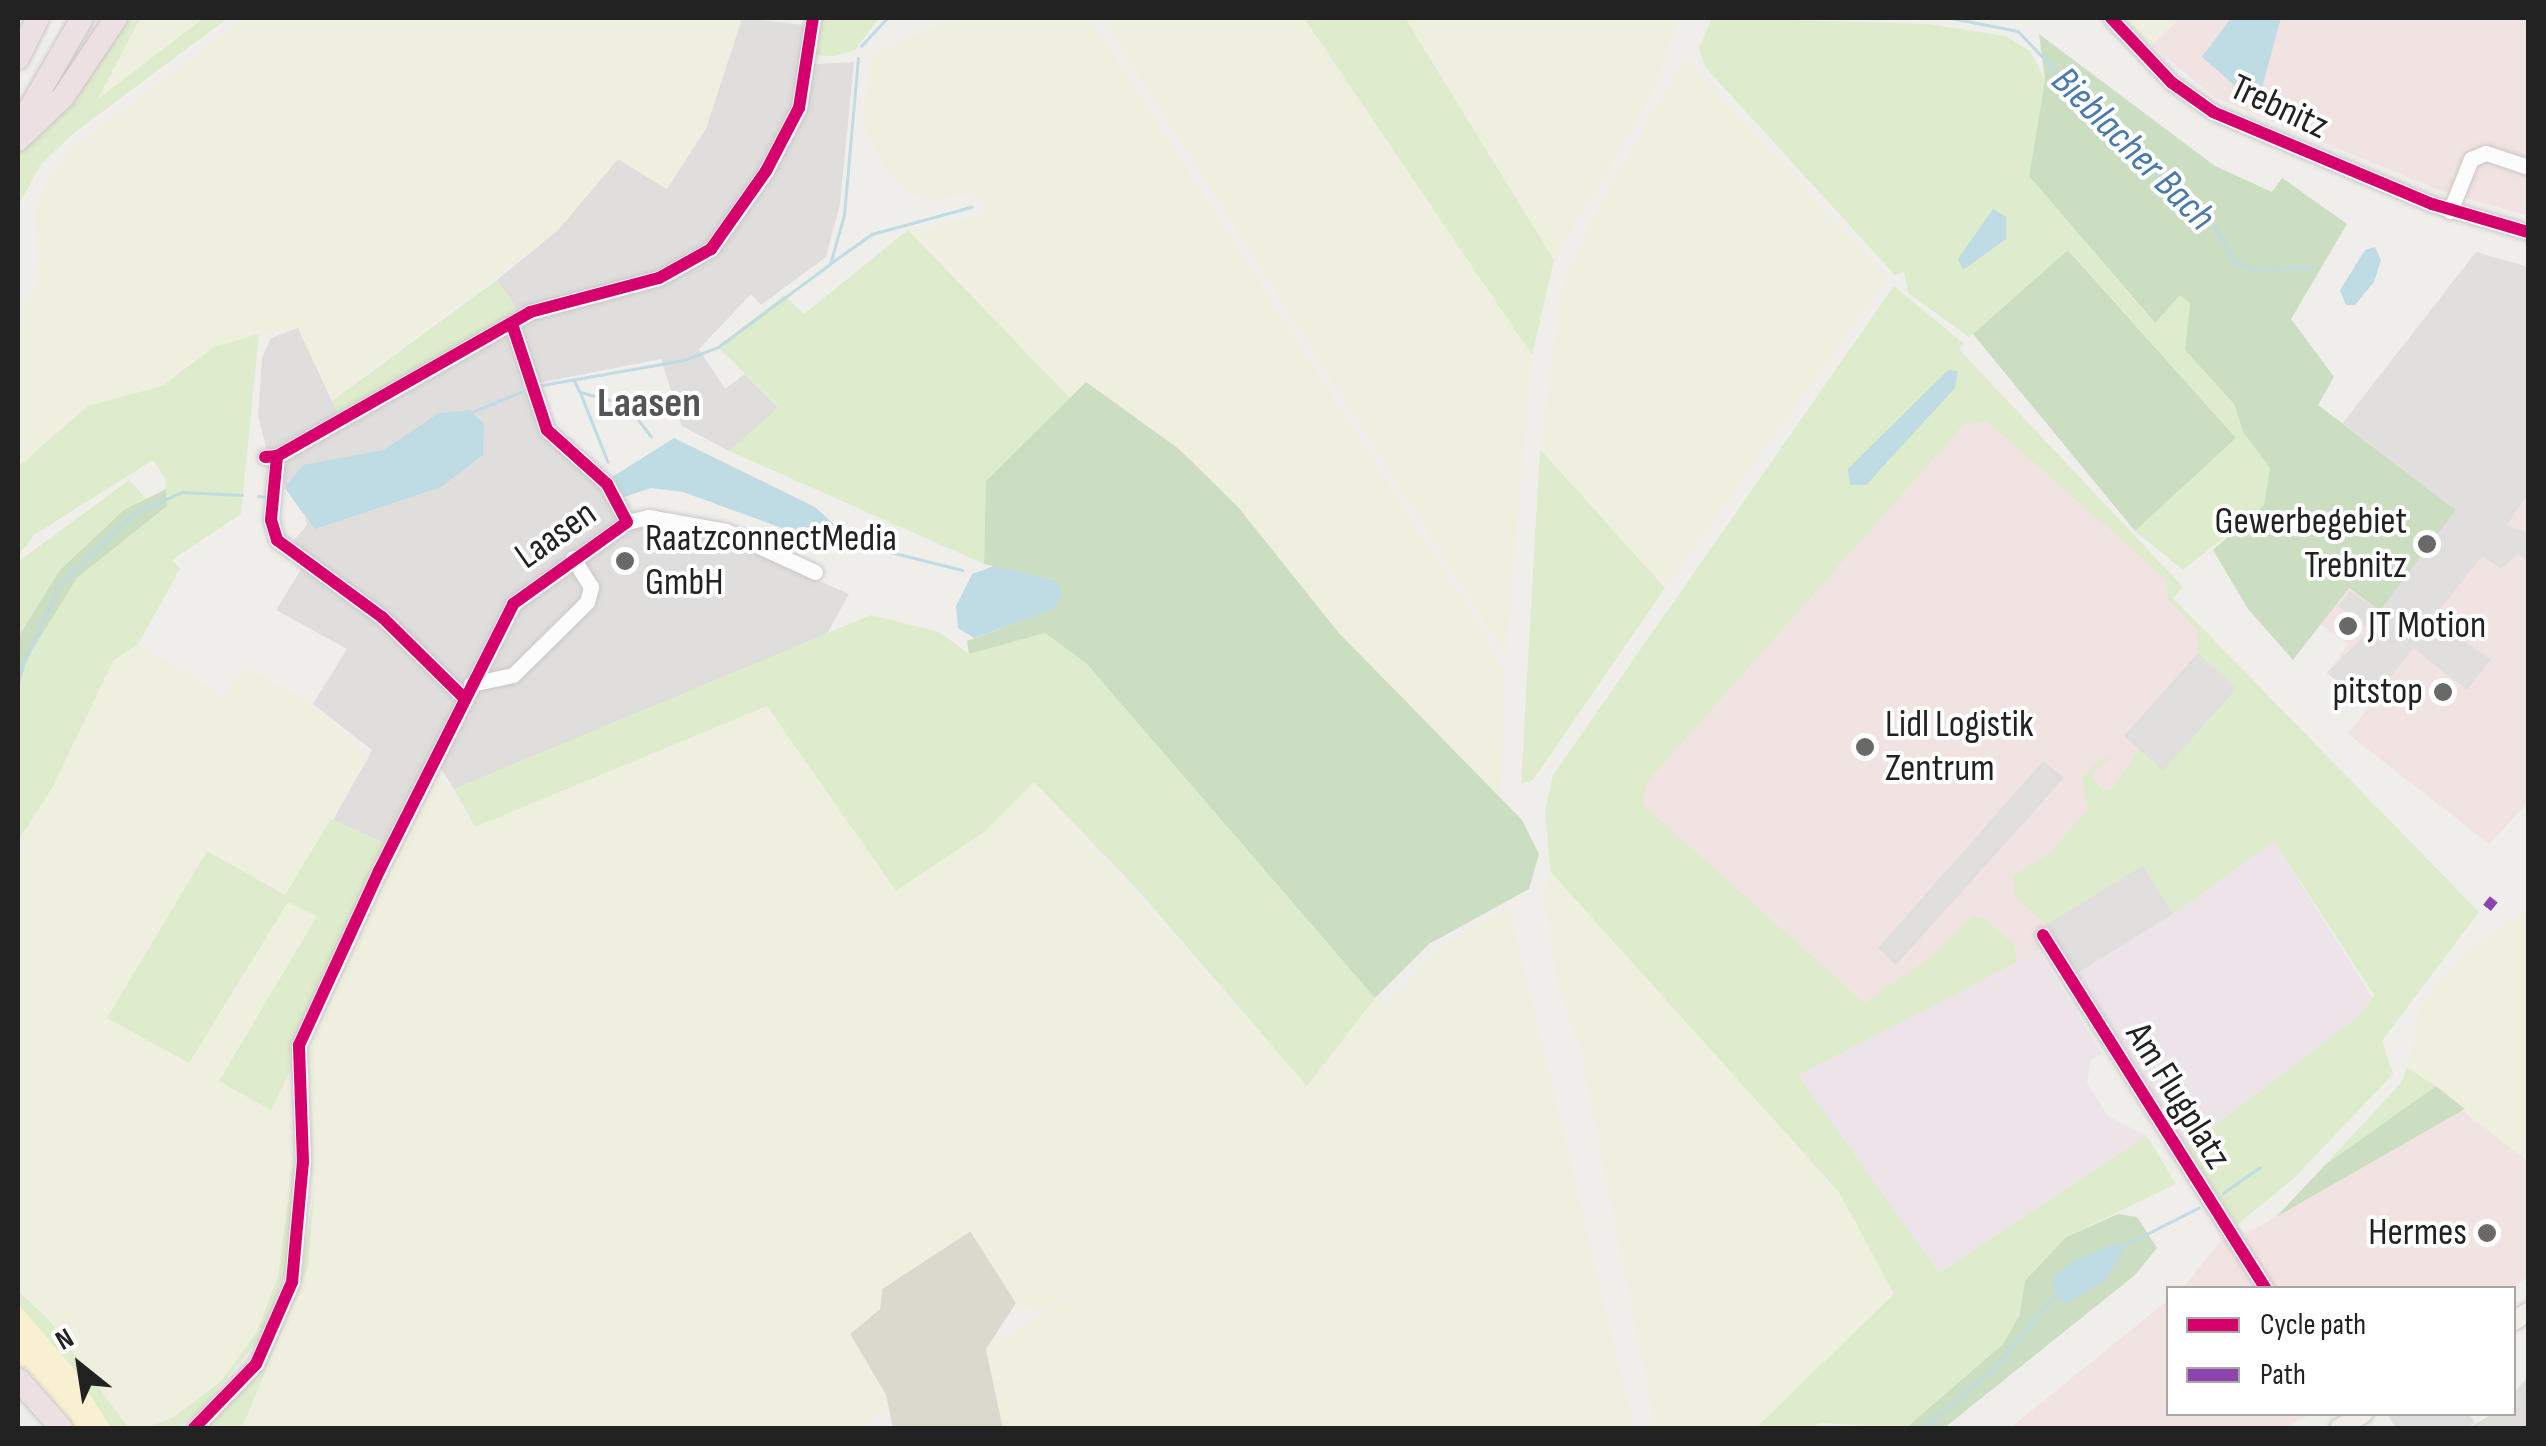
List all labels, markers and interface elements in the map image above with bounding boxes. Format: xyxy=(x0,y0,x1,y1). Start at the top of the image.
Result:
water label: Bieblacher Bach xyxy=(2041,57,2225,241)
street label: Trebnitz xyxy=(2223,65,2335,149)
district label: Laasen xyxy=(597,379,701,429)
street label: Laasen xyxy=(507,491,605,579)
place label: Gewerbegebiet Trebnitz xyxy=(2215,499,2407,588)
place label: RaatzconnectMedia GmbH xyxy=(645,516,897,606)
marker: Gewerbegebiet Trebnitz xyxy=(2416,533,2438,555)
marker: RaatzconnectMedia GmbH xyxy=(614,550,636,572)
place label: JT Motion xyxy=(2368,603,2486,649)
marker: JT Motion xyxy=(2337,615,2359,637)
place label: pitstop xyxy=(2332,669,2423,715)
marker: pitstop xyxy=(2432,681,2454,703)
place label: Lidl Logistik Zentrum xyxy=(1885,702,2033,792)
marker: Lidl Logistik Zentrum xyxy=(1854,736,1876,758)
street label: Am Flugplatz xyxy=(2116,1015,2240,1177)
place label: Hermes xyxy=(2368,1210,2467,1256)
marker: Hermes xyxy=(2476,1222,2498,1244)
legend xyxy=(2166,1286,2516,1416)
text: Cycle path xyxy=(2260,1307,2366,1343)
north arrow xyxy=(30,1316,130,1416)
text: N xyxy=(50,1322,79,1358)
text: Path xyxy=(2260,1357,2306,1393)

